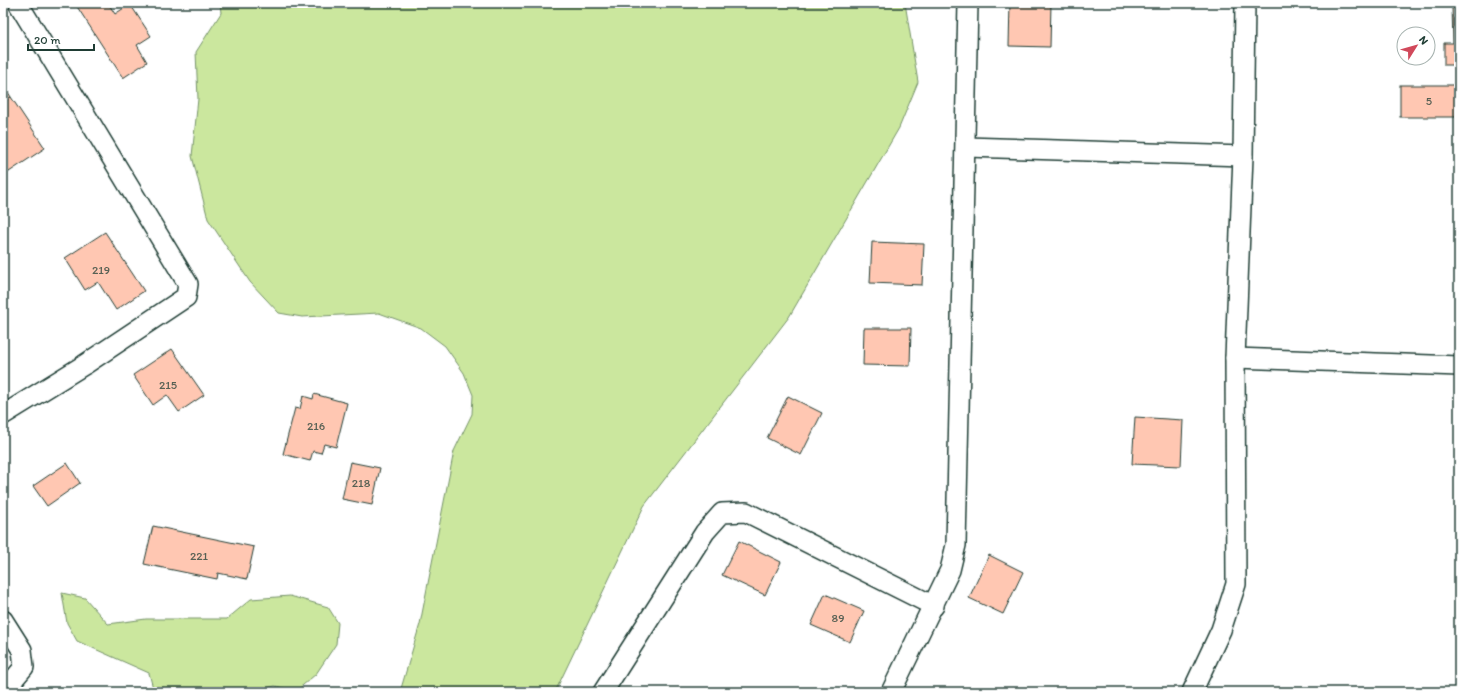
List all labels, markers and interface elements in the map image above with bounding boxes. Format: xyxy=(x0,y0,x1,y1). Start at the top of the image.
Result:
scale bar xyxy=(28,26,94,52)
north arrow xyxy=(1396,26,1436,66)
text: 20 m xyxy=(34,33,61,47)
text: N xyxy=(1416,33,1431,47)
house number: 5 xyxy=(1426,94,1432,108)
house number: 219 xyxy=(92,263,110,277)
house number: 215 xyxy=(159,378,177,392)
house number: 216 xyxy=(307,419,325,433)
house number: 218 xyxy=(352,476,371,490)
house number: 221 xyxy=(190,549,209,563)
house number: 89 xyxy=(832,611,844,625)

